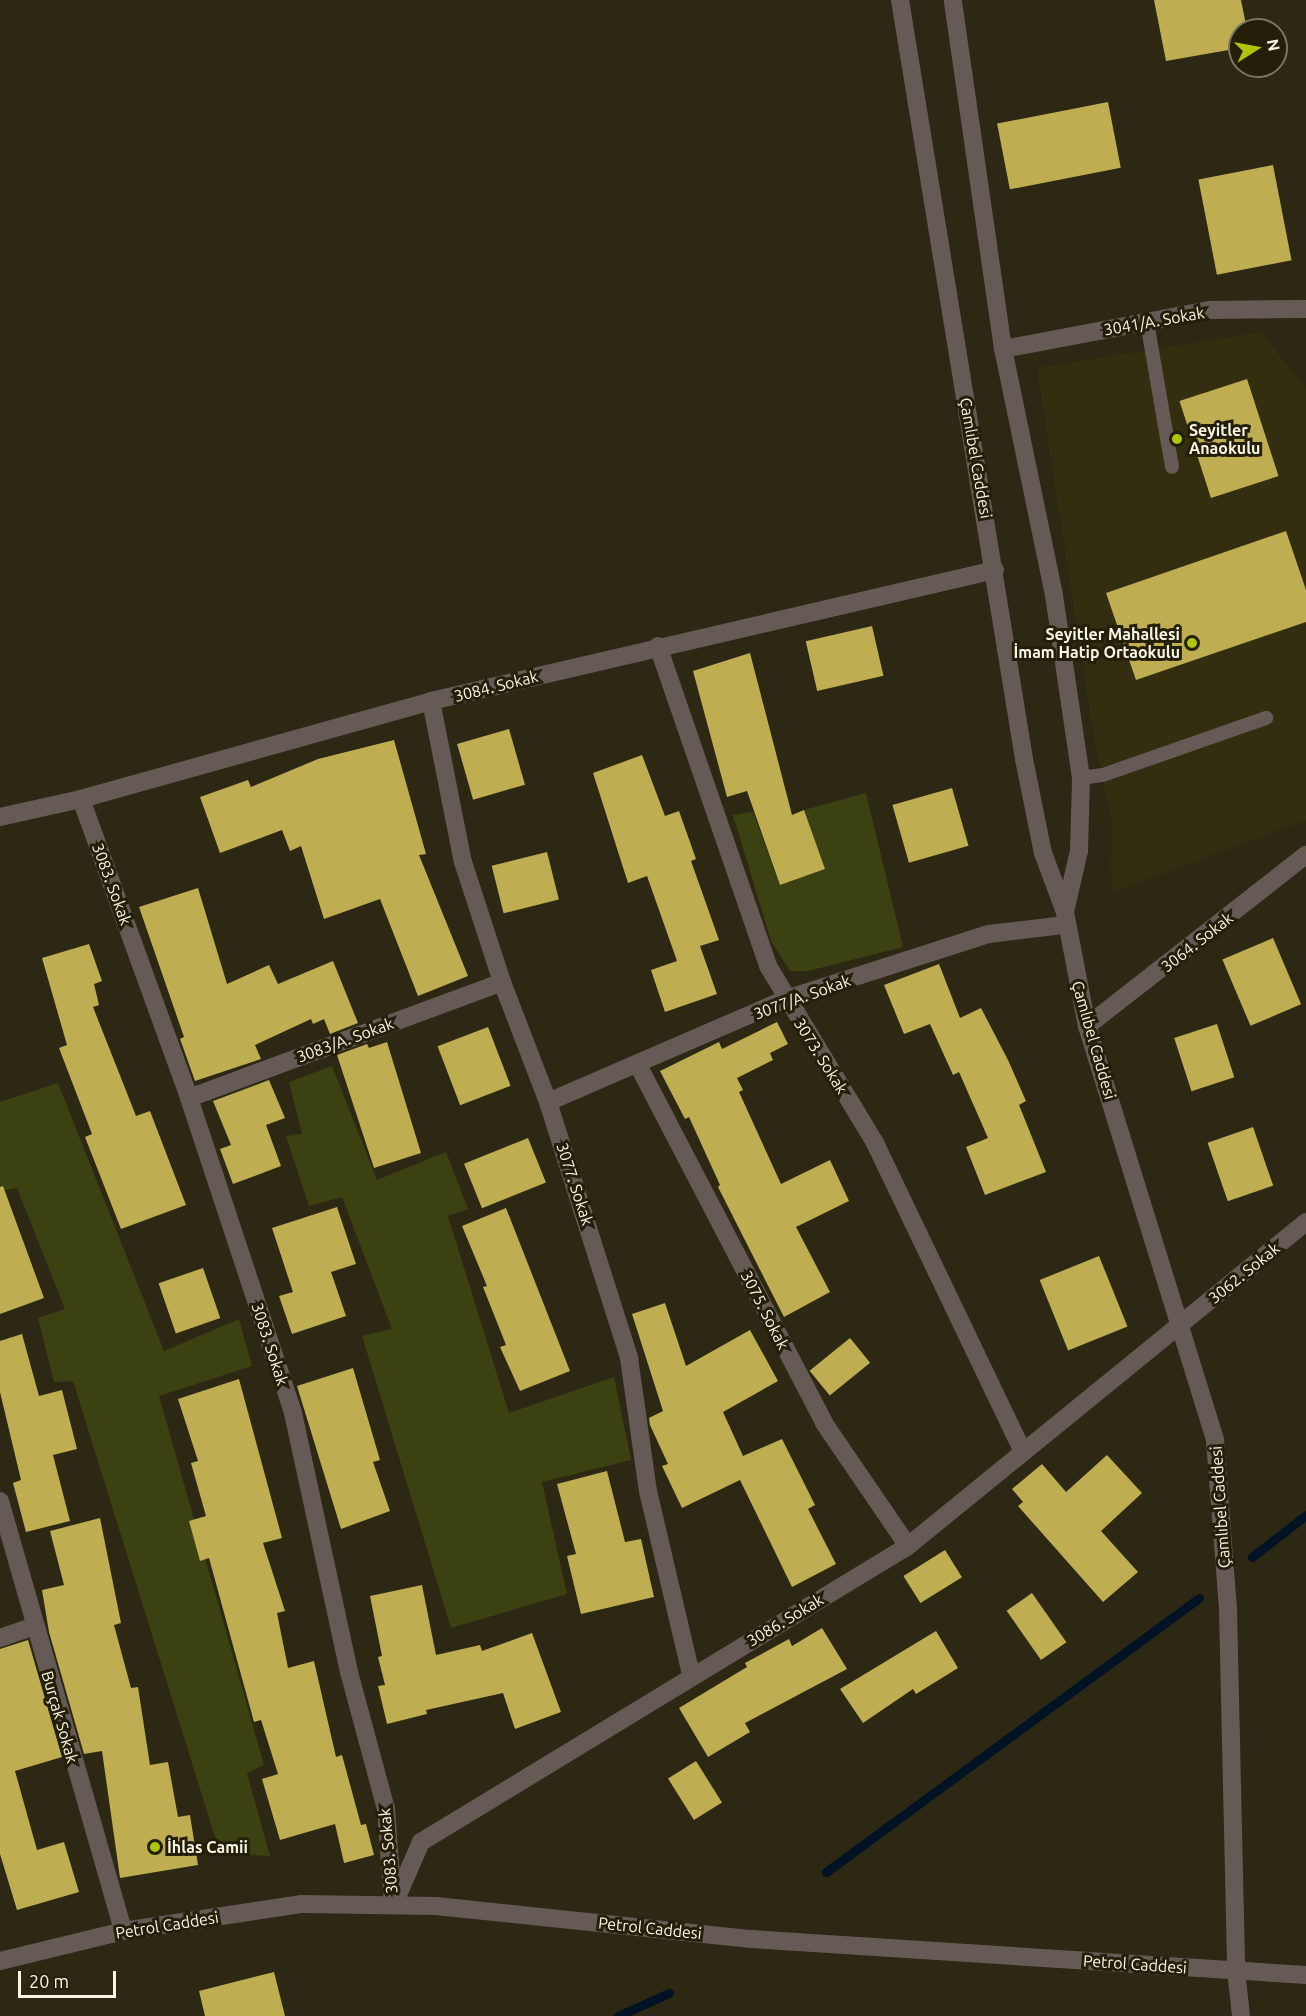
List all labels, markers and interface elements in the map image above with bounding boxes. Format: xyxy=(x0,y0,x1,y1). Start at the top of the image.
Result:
north arrow xyxy=(1228,18,1288,78)
text: N xyxy=(1264,37,1284,53)
street label: 3041/A. Sokak xyxy=(1102,303,1206,339)
street label: Çamlıbel Caddesi xyxy=(956,396,996,520)
place label: Seyitler Anaokulu xyxy=(1189,420,1260,458)
marker: Seyitler Anaokulu xyxy=(1170,432,1184,446)
place label: Seyitler Mahallesi İmam Hatip Ortaokulu xyxy=(1014,624,1180,662)
marker: Seyitler Mahallesi İmam Hatip Ortaokulu xyxy=(1185,636,1199,650)
street label: 3084. Sokak xyxy=(452,666,540,706)
street label: 3083. Sokak xyxy=(88,840,136,928)
street label: 3064. Sokak xyxy=(1157,908,1237,976)
street label: 3077/A. Sokak xyxy=(751,971,853,1023)
street label: Çamlıbel Caddesi xyxy=(1068,979,1120,1101)
street label: 3083/A. Sokak xyxy=(294,1014,396,1066)
street label: 3073. Sokak xyxy=(790,1015,852,1097)
street label: 3077. Sokak xyxy=(553,1140,597,1228)
street label: 3062. Sokak xyxy=(1205,1239,1283,1307)
street label: 3075. Sokak xyxy=(737,1267,793,1353)
street label: 3083. Sokak xyxy=(248,1300,292,1388)
street label: Çamlıbel Caddesi xyxy=(1206,1445,1234,1569)
street label: 3086. Sokak xyxy=(743,1590,827,1650)
street label: Burçak Sokak xyxy=(38,1669,82,1765)
street label: 3083. Sokak xyxy=(375,1807,401,1895)
place label: İhlas Camii xyxy=(167,1837,248,1857)
marker: İhlas Camii xyxy=(148,1840,162,1854)
street label: Petrol Caddesi xyxy=(114,1907,220,1943)
street label: Petrol Caddesi xyxy=(597,1913,703,1943)
street label: Petrol Caddesi xyxy=(1082,1951,1188,1977)
scale bar xyxy=(21,1959,118,1997)
text: 20 m xyxy=(29,1971,69,1991)

